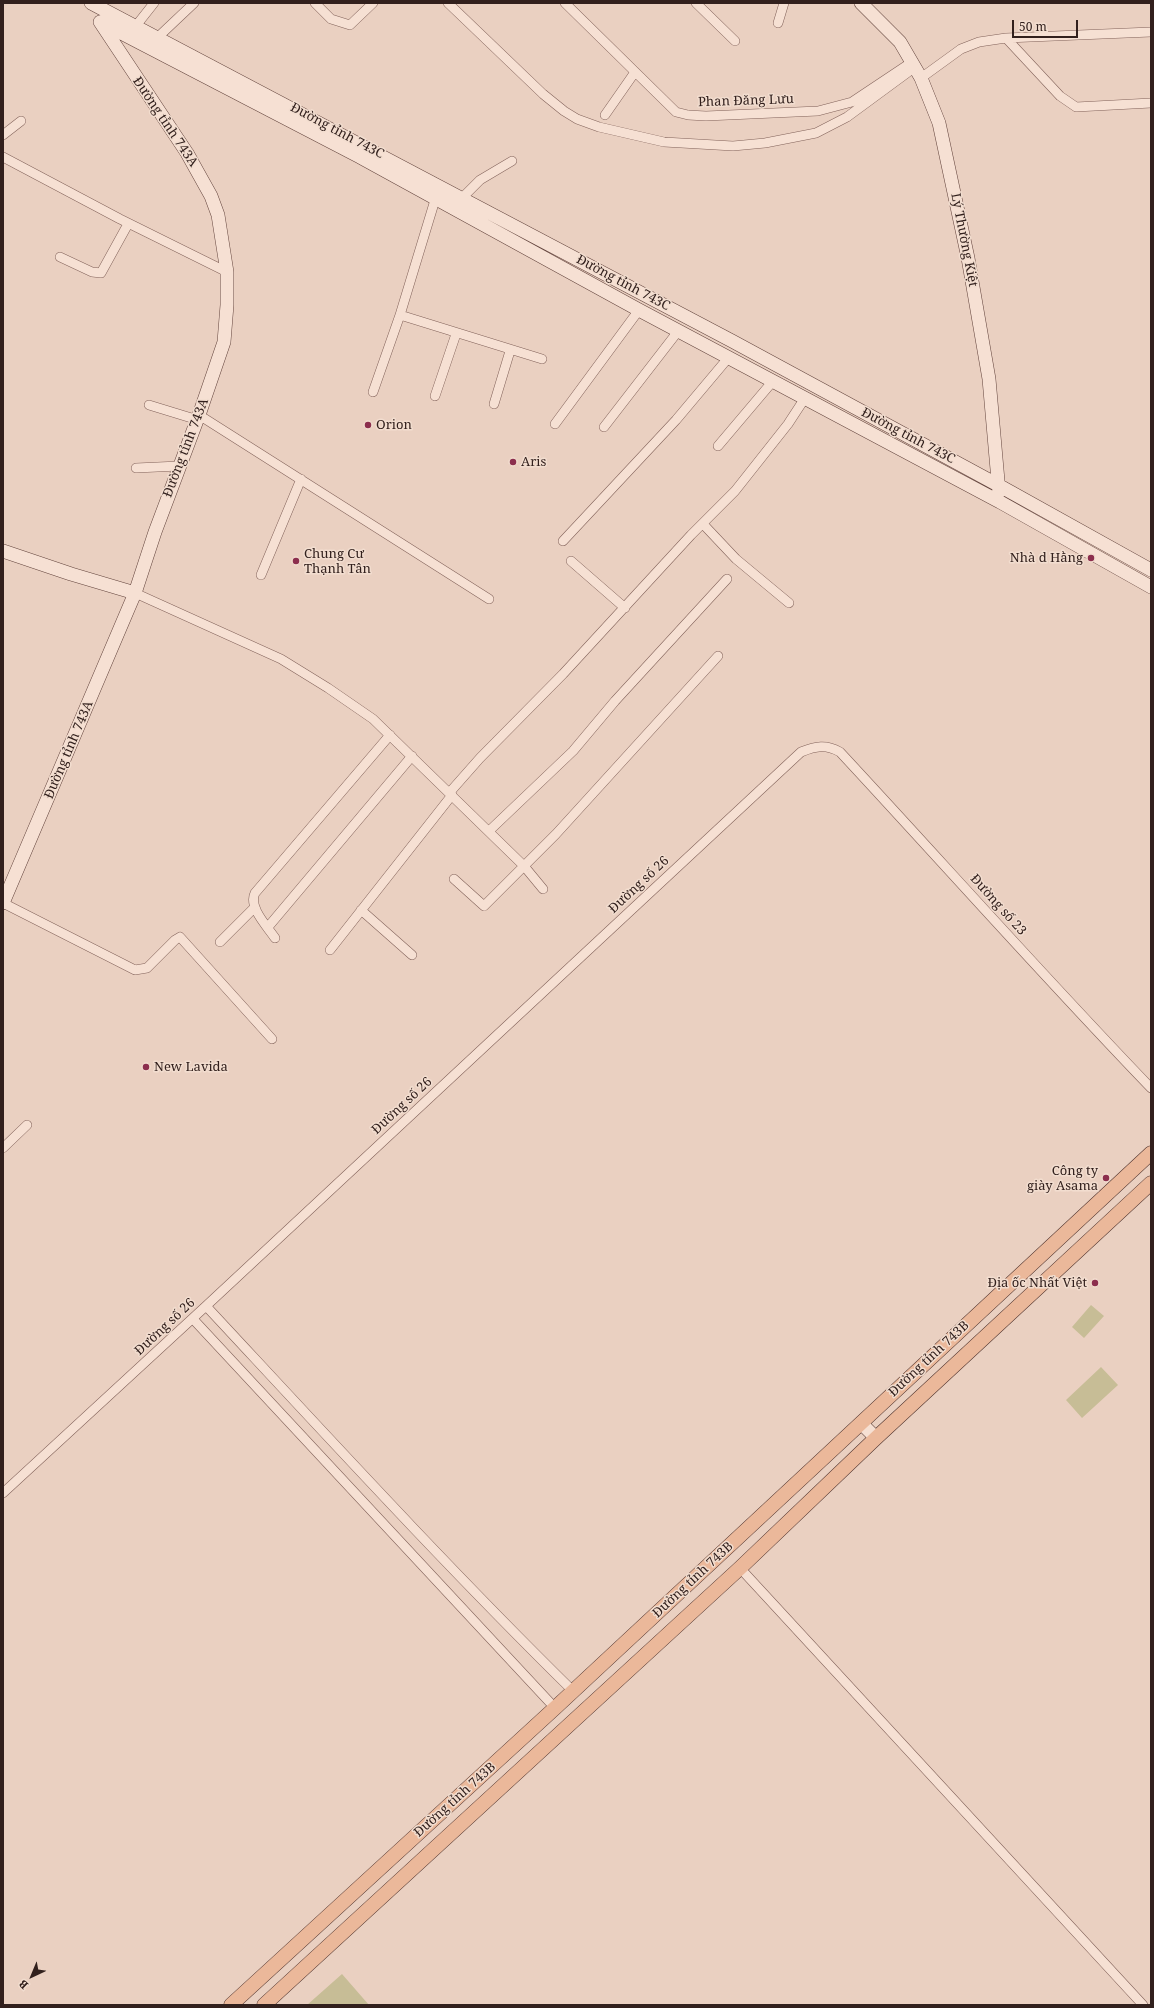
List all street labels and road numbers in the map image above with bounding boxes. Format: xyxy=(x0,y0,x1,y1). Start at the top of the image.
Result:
street label: Đường tỉnh 743A xyxy=(129,74,201,170)
street label: Phan Đăng Lưu xyxy=(698,92,794,110)
street label: Đường tỉnh 743C xyxy=(288,100,386,162)
street label: Lý Thường Kiệt xyxy=(947,192,981,288)
street label: Đường tỉnh 743C xyxy=(574,252,672,314)
street label: Đường tỉnh 743A xyxy=(160,396,212,500)
street label: Đường tỉnh 743C xyxy=(859,405,957,467)
street label: Đường tỉnh 743A xyxy=(41,699,97,801)
street label: Đường số 26 xyxy=(606,853,672,917)
street label: Đường số 23 xyxy=(967,871,1029,939)
street label: Đường số 26 xyxy=(369,1074,435,1138)
street label: Đường số 26 xyxy=(132,1295,198,1359)
street label: Đường tỉnh 743B xyxy=(886,1318,972,1400)
street label: Đường tỉnh 743B xyxy=(650,1539,736,1621)
street label: Đường tỉnh 743B xyxy=(411,1759,499,1841)

